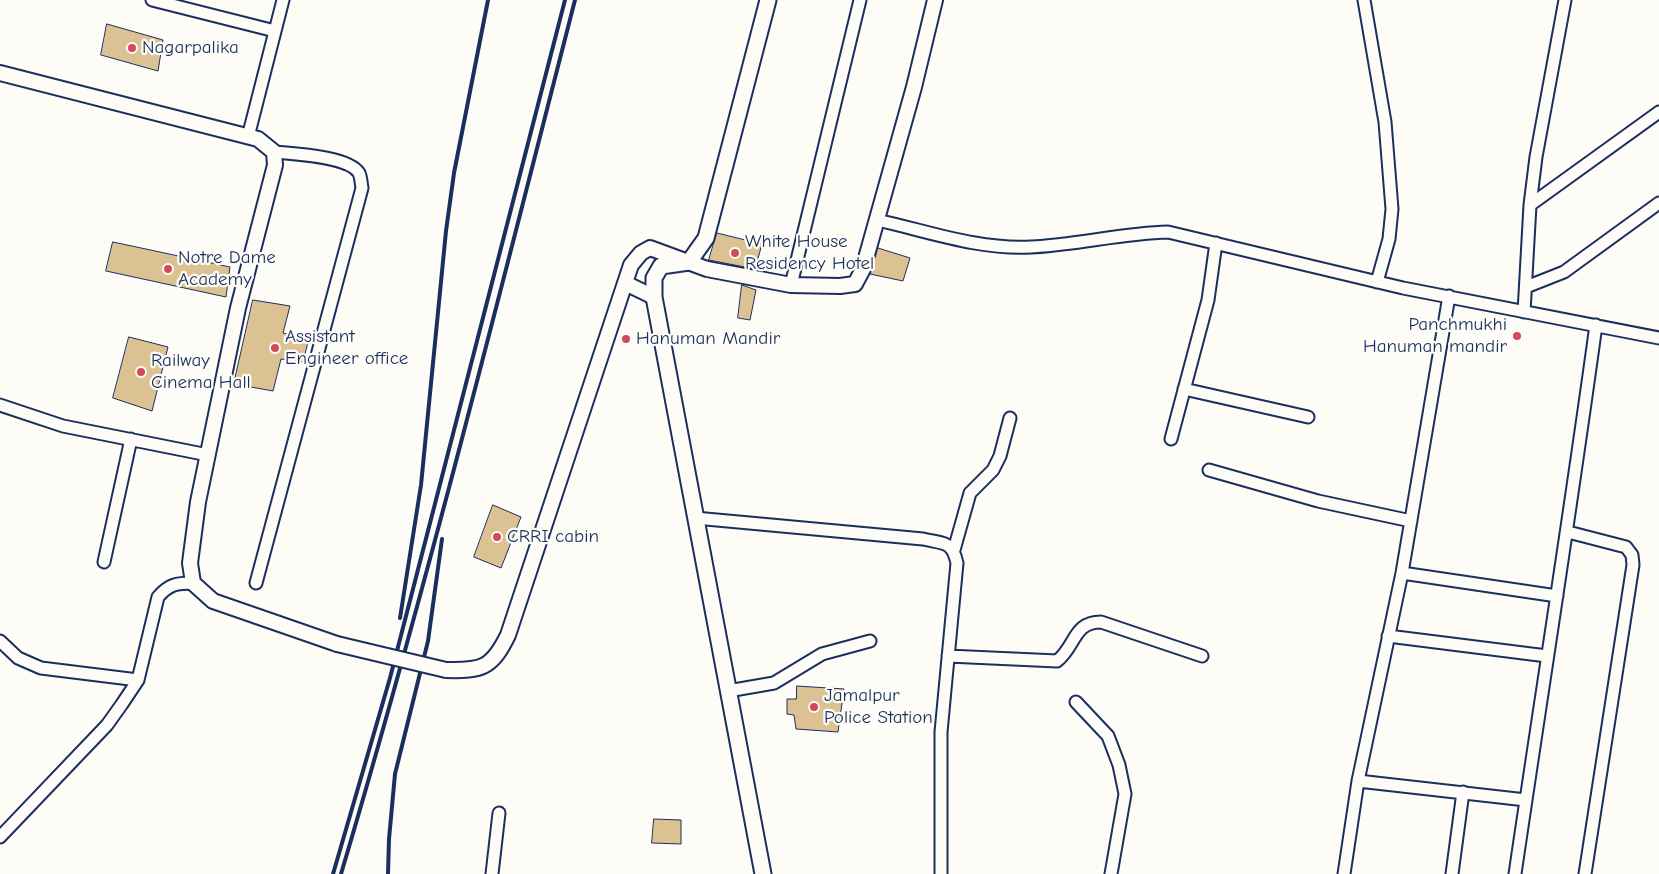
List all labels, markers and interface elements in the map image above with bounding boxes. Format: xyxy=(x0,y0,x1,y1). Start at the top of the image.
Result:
place label: Nagarpalika xyxy=(142,37,239,59)
marker: Nagarpalika xyxy=(126,42,138,54)
place label: White House Residency Hotel xyxy=(745,231,874,275)
place label: Notre Dame Academy xyxy=(178,247,276,291)
marker: White House Residency Hotel xyxy=(729,247,741,259)
marker: Notre Dame Academy xyxy=(162,263,174,275)
place label: Panchmukhi Hanuman mandir xyxy=(1363,314,1507,358)
place label: Assistant Engineer office xyxy=(285,326,408,370)
place label: Hanuman Mandir xyxy=(636,328,780,350)
marker: Panchmukhi Hanuman mandir xyxy=(1511,330,1523,342)
marker: Hanuman Mandir xyxy=(620,333,632,345)
marker: Assistant Engineer office xyxy=(269,342,281,354)
place label: Railway Cinema Hall xyxy=(151,350,251,394)
marker: Railway Cinema Hall xyxy=(135,366,147,378)
place label: CRRI cabin xyxy=(507,526,599,548)
marker: CRRI cabin xyxy=(491,531,503,543)
place label: Jamalpur Police Station xyxy=(824,685,933,729)
marker: Jamalpur Police Station xyxy=(808,701,820,713)

